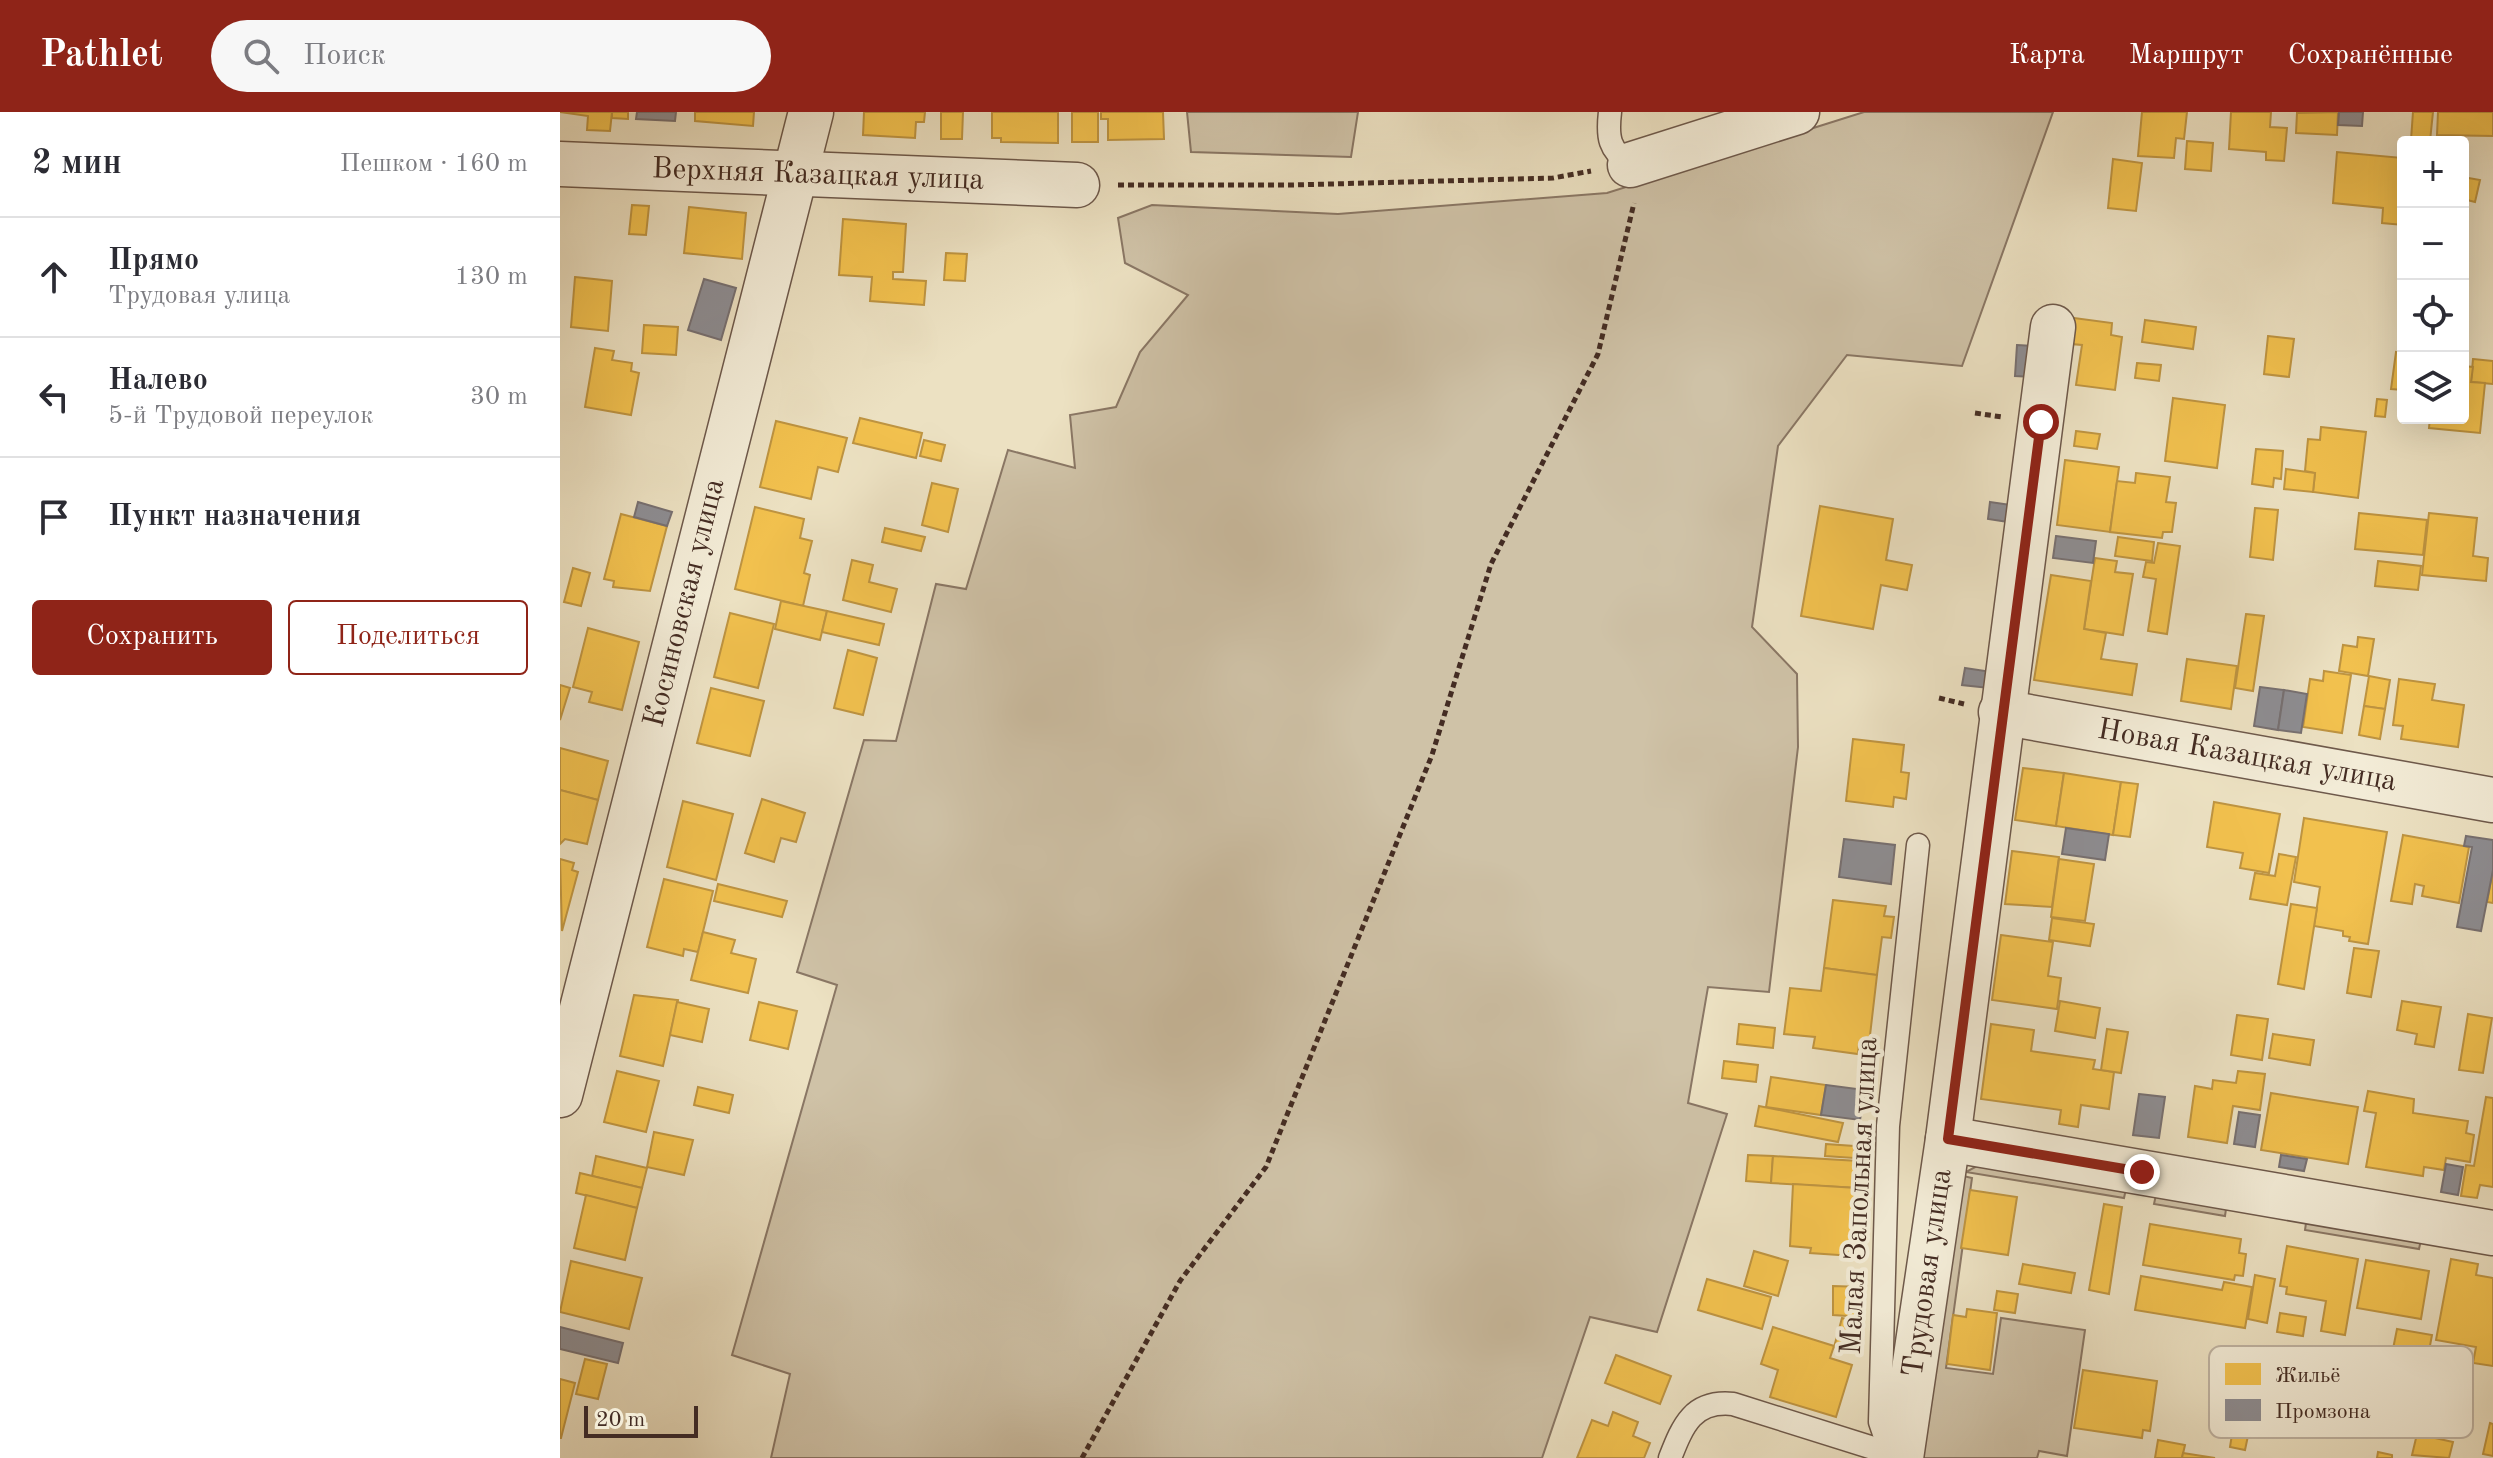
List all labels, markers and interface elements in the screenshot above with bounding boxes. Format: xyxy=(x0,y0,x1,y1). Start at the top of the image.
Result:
search box xyxy=(211,20,771,92)
icon: search xyxy=(239,34,283,78)
text: Pathlet xyxy=(40,37,163,75)
text: Поиск xyxy=(303,41,386,71)
text: Карта xyxy=(2009,42,2085,70)
text: Маршрут xyxy=(2129,42,2244,70)
text: Сохранённые xyxy=(2288,42,2453,70)
map controls xyxy=(2397,136,2469,424)
button: + xyxy=(2397,136,2469,208)
text: 2 мин xyxy=(32,147,122,181)
text: Пешком · 160 m xyxy=(340,151,528,177)
street label: Верхняя Казацкая улица xyxy=(651,154,985,196)
button: − xyxy=(2397,208,2469,280)
text: Прямо xyxy=(108,246,199,276)
icon: ahead xyxy=(32,255,76,299)
text: 130 m xyxy=(455,264,528,290)
button: locate xyxy=(2397,280,2469,352)
text: Трудовая улица xyxy=(108,283,290,309)
button: layers xyxy=(2397,352,2469,424)
text: Налево xyxy=(108,366,208,396)
icon: left xyxy=(32,375,76,419)
text: 30 m xyxy=(470,384,528,410)
text: 5-й Трудовой переулок xyxy=(108,403,373,429)
route start xyxy=(2023,404,2059,440)
street label: Косиновская улица xyxy=(640,475,730,731)
icon: arrive xyxy=(32,495,76,539)
text: Пункт назначения xyxy=(108,502,361,532)
button: Сохранить xyxy=(32,600,272,675)
button: Поделиться xyxy=(288,600,528,675)
street label: Новая Казацкая улица xyxy=(2095,715,2399,797)
street label: Малая Запольная улица xyxy=(1837,1036,1883,1356)
route end xyxy=(2124,1154,2160,1190)
street label: Трудовая улица xyxy=(1899,1167,1958,1379)
legend xyxy=(2209,1346,2473,1438)
text: Жильё xyxy=(2275,1365,2340,1387)
text: Промзона xyxy=(2275,1401,2371,1423)
scale bar xyxy=(584,1402,698,1438)
text: 20 m xyxy=(596,1409,645,1431)

